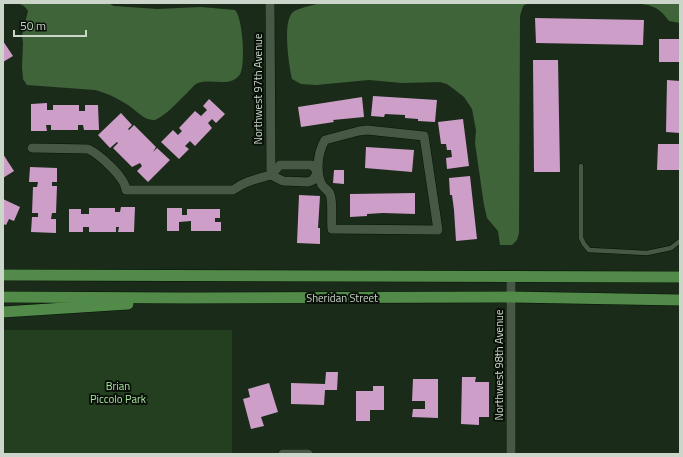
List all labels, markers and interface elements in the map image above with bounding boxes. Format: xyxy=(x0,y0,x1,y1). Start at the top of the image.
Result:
scale bar xyxy=(14,12,86,38)
text: 50 m xyxy=(20,16,46,35)
street label: Northwest 97th Avenue xyxy=(250,33,266,144)
street label: Sheridan Street xyxy=(306,290,378,306)
street label: Northwest 98th Avenue xyxy=(491,309,507,420)
park label: Brian Piccolo Park xyxy=(90,378,147,407)

